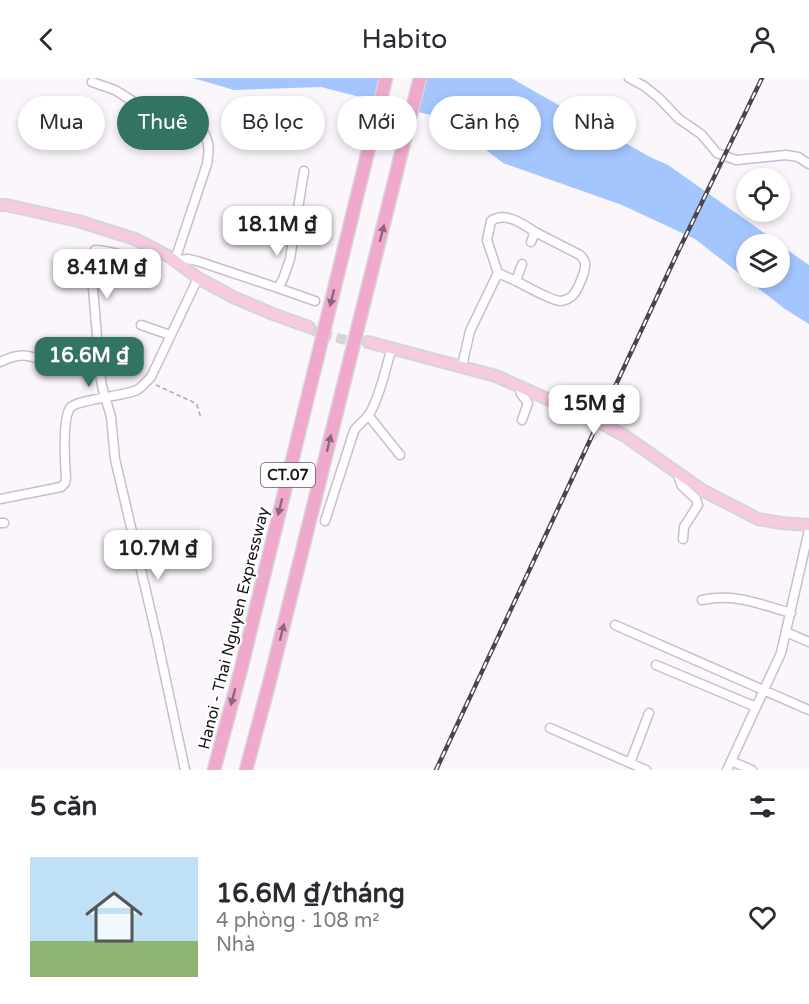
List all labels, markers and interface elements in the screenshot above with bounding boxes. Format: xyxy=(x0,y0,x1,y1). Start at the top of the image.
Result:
icon: back xyxy=(30,23,63,56)
text: Habito xyxy=(362,23,447,56)
icon: person xyxy=(746,23,779,56)
chip: Mua xyxy=(18,96,105,150)
chip: Thuê xyxy=(117,96,209,150)
chip: Bộ lọc xyxy=(221,96,325,150)
chip: Mới xyxy=(337,96,417,150)
chip: Căn hộ xyxy=(429,96,541,150)
chip: Nhà xyxy=(553,96,636,150)
map controls xyxy=(736,168,790,288)
button: locate xyxy=(736,168,790,222)
pin: 18.1M ₫ xyxy=(222,206,332,257)
text: 18.1M ₫ xyxy=(237,213,317,237)
one-way arrow xyxy=(377,224,387,243)
button: layers xyxy=(736,234,790,288)
pin: 8.41M ₫ xyxy=(52,249,162,300)
text: 8.41M ₫ xyxy=(67,256,147,280)
one-way arrow xyxy=(327,289,337,307)
pin: 16.6M ₫ xyxy=(34,337,144,388)
text: 16.6M ₫ xyxy=(49,344,129,368)
pin: 15M ₫ xyxy=(552,385,636,436)
text: 15M ₫ xyxy=(563,392,625,416)
one-way arrow xyxy=(325,434,335,452)
road number: CT.07 xyxy=(261,463,315,487)
one-way arrow xyxy=(275,498,285,517)
street label: Hanoi - Thai Nguyen Expressway xyxy=(194,505,274,751)
pin: 10.7M ₫ xyxy=(103,530,213,581)
text: 10.7M ₫ xyxy=(118,537,198,561)
one-way arrow xyxy=(278,623,288,641)
one-way arrow xyxy=(228,687,238,706)
icon: filters xyxy=(746,790,779,823)
text: 5 căn xyxy=(30,791,97,822)
text: 16.6M ₫/tháng xyxy=(216,878,405,909)
icon: home xyxy=(78,881,150,953)
icon: heart xyxy=(746,901,779,934)
text: 4 phòng · 108 m² xyxy=(216,909,380,933)
text: Nhà xyxy=(216,933,255,957)

